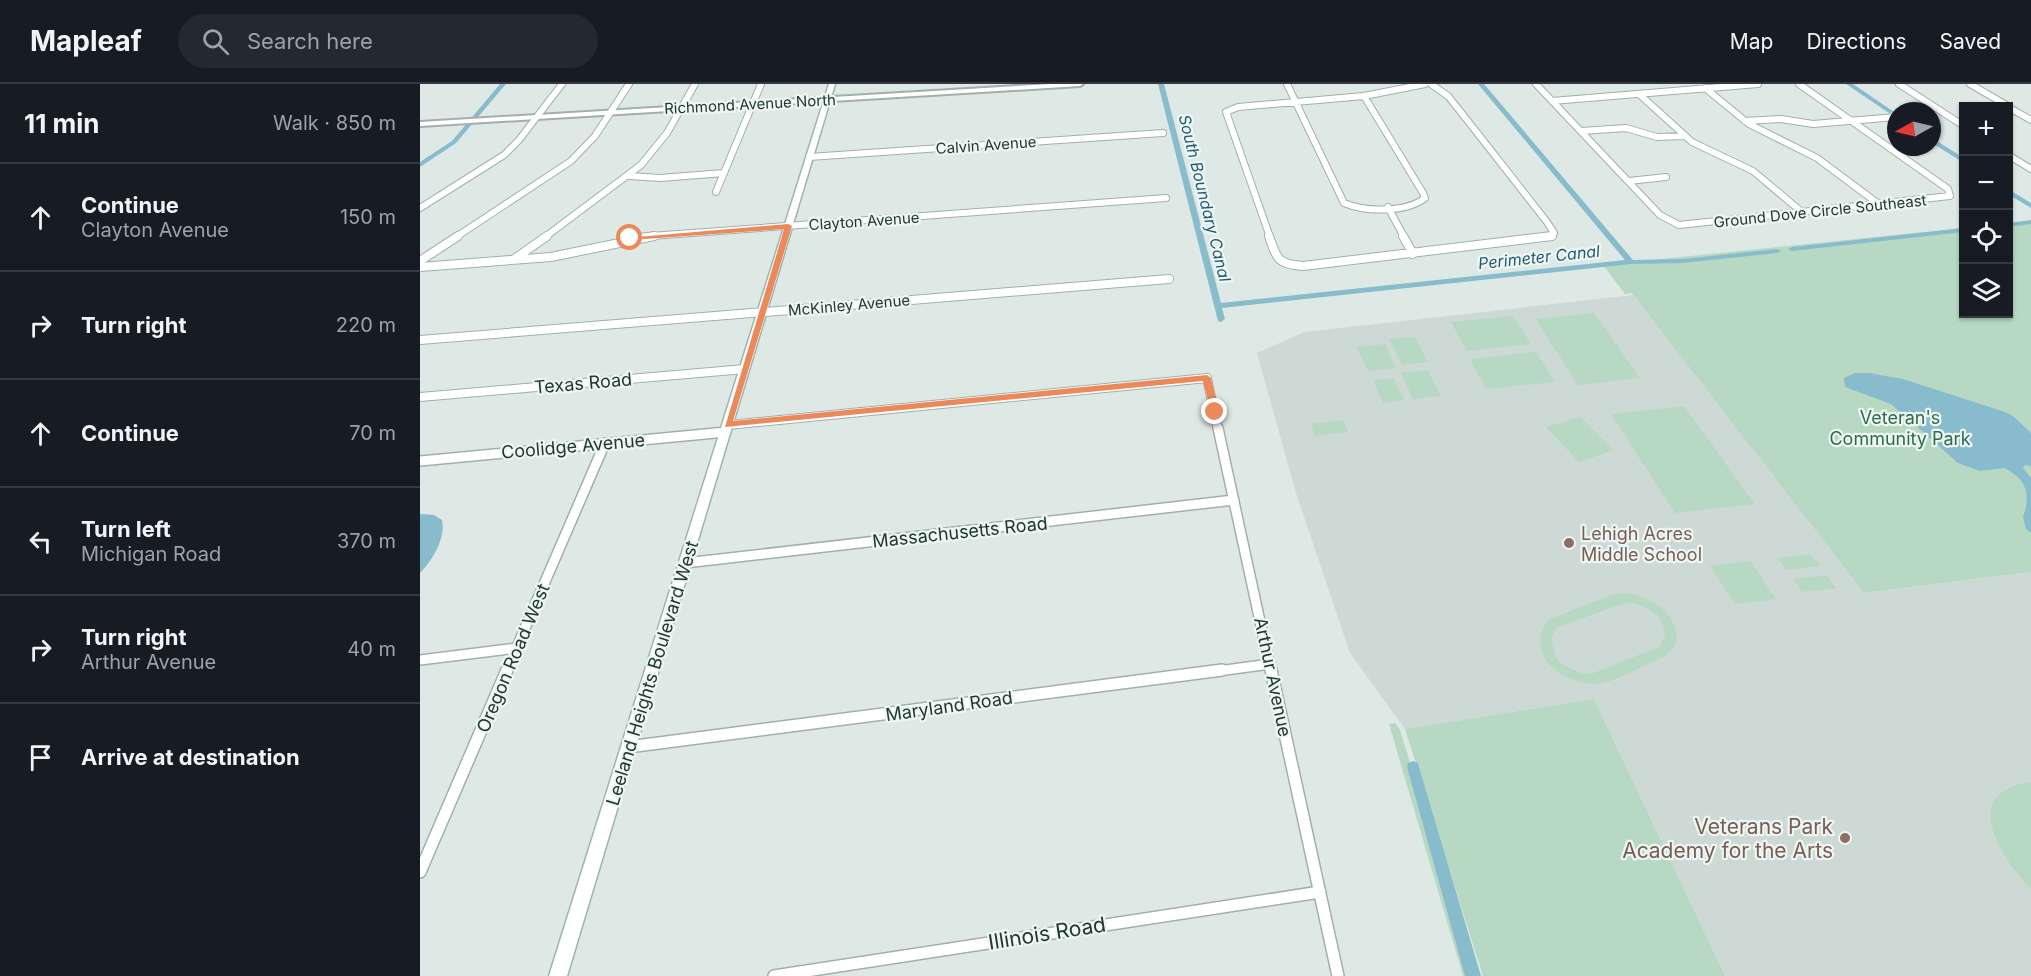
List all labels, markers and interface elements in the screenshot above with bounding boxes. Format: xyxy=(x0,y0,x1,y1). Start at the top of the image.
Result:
search box xyxy=(178,14,598,68)
text: Mapleaf xyxy=(30,24,142,58)
icon: search xyxy=(199,25,232,58)
text: Search here xyxy=(247,28,373,54)
text: Map xyxy=(1730,29,1773,54)
text: Directions xyxy=(1806,29,1907,54)
text: Saved xyxy=(1940,29,2001,54)
street label: Richmond Avenue North xyxy=(664,90,836,118)
north arrow xyxy=(1887,102,1941,156)
map controls xyxy=(1959,102,2013,318)
button: + xyxy=(1959,102,2013,156)
text: 11 min xyxy=(24,108,100,139)
text: Walk · 850 m xyxy=(273,111,396,135)
water label: South Boundary Canal xyxy=(1175,112,1235,284)
street label: Calvin Avenue xyxy=(935,132,1037,158)
button: − xyxy=(1959,156,2013,210)
street label: Ground Dove Circle Southeast xyxy=(1713,190,1927,232)
text: Continue xyxy=(81,192,179,218)
icon: ahead xyxy=(24,201,57,234)
text: 150 m xyxy=(340,205,396,229)
street label: Clayton Avenue xyxy=(808,208,920,234)
button: locate xyxy=(1959,210,2013,264)
text: Clayton Avenue xyxy=(81,218,229,242)
route start xyxy=(616,224,642,250)
water label: Perimeter Canal xyxy=(1477,241,1601,273)
button: layers xyxy=(1959,264,2013,318)
street label: McKinley Avenue xyxy=(787,290,911,320)
icon: right xyxy=(24,309,57,342)
text: Turn right xyxy=(81,312,187,338)
text: 220 m xyxy=(336,313,396,337)
street label: Texas Road xyxy=(533,368,633,398)
route end xyxy=(1201,398,1227,424)
park label: Veteran's Community Park xyxy=(1829,407,1971,449)
icon: ahead xyxy=(24,417,57,450)
text: Continue xyxy=(81,420,179,446)
text: 70 m xyxy=(349,421,396,445)
street label: Coolidge Avenue xyxy=(500,429,646,463)
street label: Massachusetts Road xyxy=(871,512,1049,552)
text: Turn left xyxy=(81,516,171,542)
place label: Lehigh Acres Middle School xyxy=(1581,523,1702,565)
icon: left xyxy=(24,525,57,558)
text: 370 m xyxy=(337,529,396,553)
marker: Lehigh Acres Middle School xyxy=(1562,536,1576,550)
street label: Leeland Heights Boulevard West xyxy=(602,538,702,808)
text: Michigan Road xyxy=(81,542,221,566)
street label: Oregon Road West xyxy=(472,580,554,735)
street label: Arthur Avenue xyxy=(1250,615,1296,739)
text: Turn right xyxy=(81,624,187,650)
icon: right xyxy=(24,633,57,666)
text: 40 m xyxy=(347,637,396,661)
text: Arthur Avenue xyxy=(81,650,216,674)
street label: Maryland Road xyxy=(884,687,1014,725)
icon: arrive xyxy=(24,741,57,774)
text: Arrive at destination xyxy=(81,744,300,770)
place label: Veterans Park Academy for the Arts xyxy=(1622,814,1833,863)
marker: Veterans Park Academy for the Arts xyxy=(1838,831,1852,845)
street label: Illinois Road xyxy=(986,911,1108,955)

